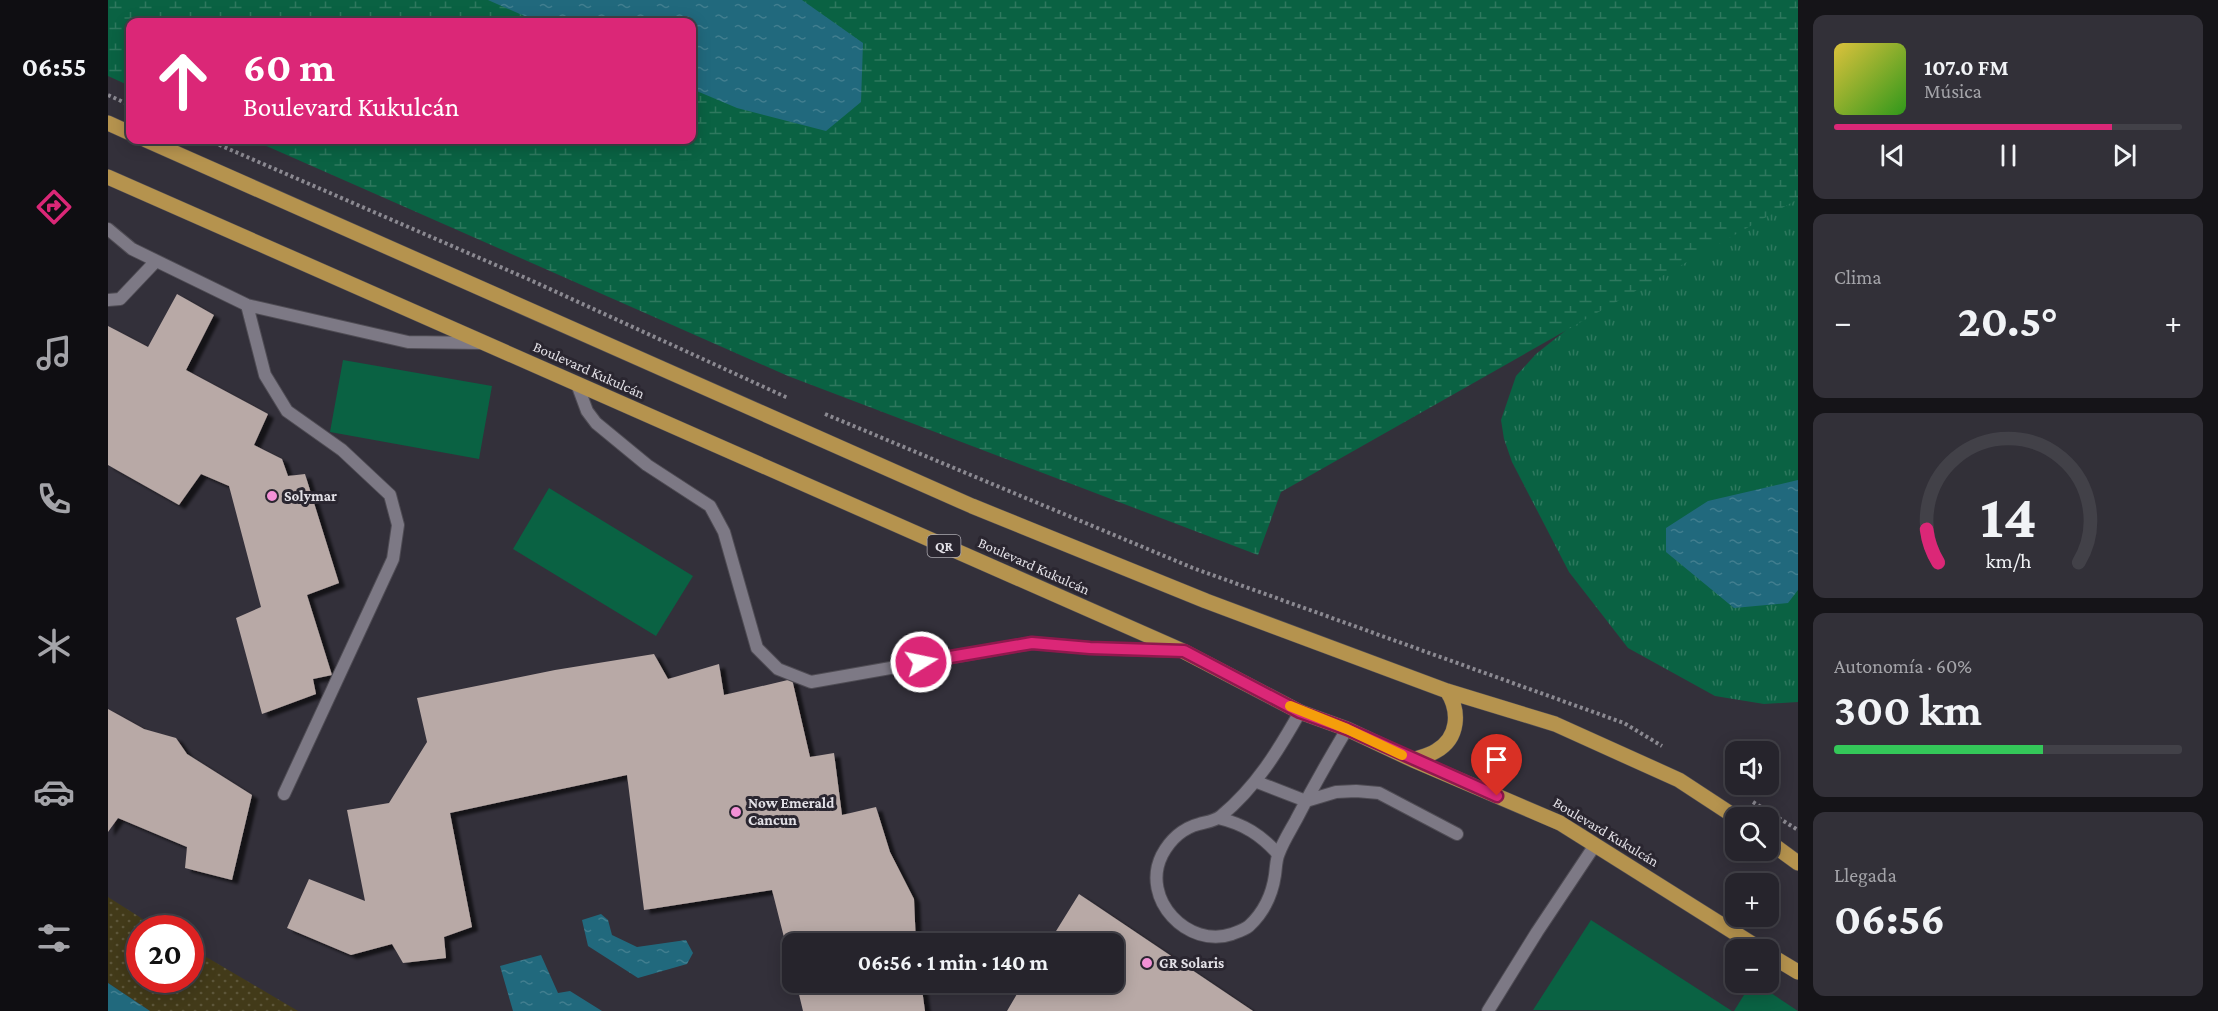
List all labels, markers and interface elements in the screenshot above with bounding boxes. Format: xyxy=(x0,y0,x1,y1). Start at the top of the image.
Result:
icon: ahead xyxy=(144,42,222,120)
text: 60 m xyxy=(243,43,335,90)
text: 06:55 xyxy=(22,52,86,82)
text: 107.0 FM xyxy=(1924,55,2009,80)
text: Música xyxy=(1924,80,1982,102)
text: Boulevard Kukulcán xyxy=(243,92,459,122)
icon: previous xyxy=(1876,139,1909,172)
icon: pause xyxy=(1992,139,2025,172)
icon: next xyxy=(2108,139,2141,172)
icon: directions xyxy=(33,186,75,228)
text: Clima xyxy=(1834,266,1882,288)
text: 20.5° xyxy=(1958,296,2058,346)
text: − xyxy=(1834,303,1851,340)
text: + xyxy=(2165,303,2182,340)
icon: music xyxy=(33,332,75,374)
street label: Boulevard Kukulcán xyxy=(531,338,647,402)
icon: phone xyxy=(33,478,75,520)
text: 14 xyxy=(1980,481,2036,550)
place label: Solymar xyxy=(284,488,337,504)
marker: Solymar xyxy=(265,489,279,503)
street label: Boulevard Kukulcán xyxy=(976,534,1092,598)
road number: QR xyxy=(928,535,960,557)
text: km/h xyxy=(1985,549,2032,573)
icon: climate xyxy=(33,625,75,667)
position arrow xyxy=(889,630,953,694)
text: Autonomía · 60% xyxy=(1834,655,1972,677)
text: 300 km xyxy=(1834,685,1982,735)
pin xyxy=(1471,734,1522,796)
map controls xyxy=(1725,741,1779,993)
button: sound xyxy=(1725,741,1779,795)
icon: arrive xyxy=(1480,743,1513,776)
icon: car xyxy=(33,771,75,813)
street label: Boulevard Kukulcán xyxy=(1550,794,1662,870)
place label: Now Emerald Cancun xyxy=(748,795,835,828)
marker: Now Emerald Cancun xyxy=(729,805,743,819)
button: search xyxy=(1725,807,1779,861)
text: Llegada xyxy=(1834,864,1897,886)
button: + xyxy=(1725,873,1779,927)
text: 06:56 xyxy=(1834,894,1945,944)
speed limit sign: 20 xyxy=(126,915,204,993)
icon: filters xyxy=(33,917,75,959)
button: − xyxy=(1725,939,1779,993)
text: 06:56 · 1 min · 140 m xyxy=(858,950,1048,975)
place label: GR Solaris xyxy=(1159,955,1224,971)
marker: GR Solaris xyxy=(1140,956,1154,970)

